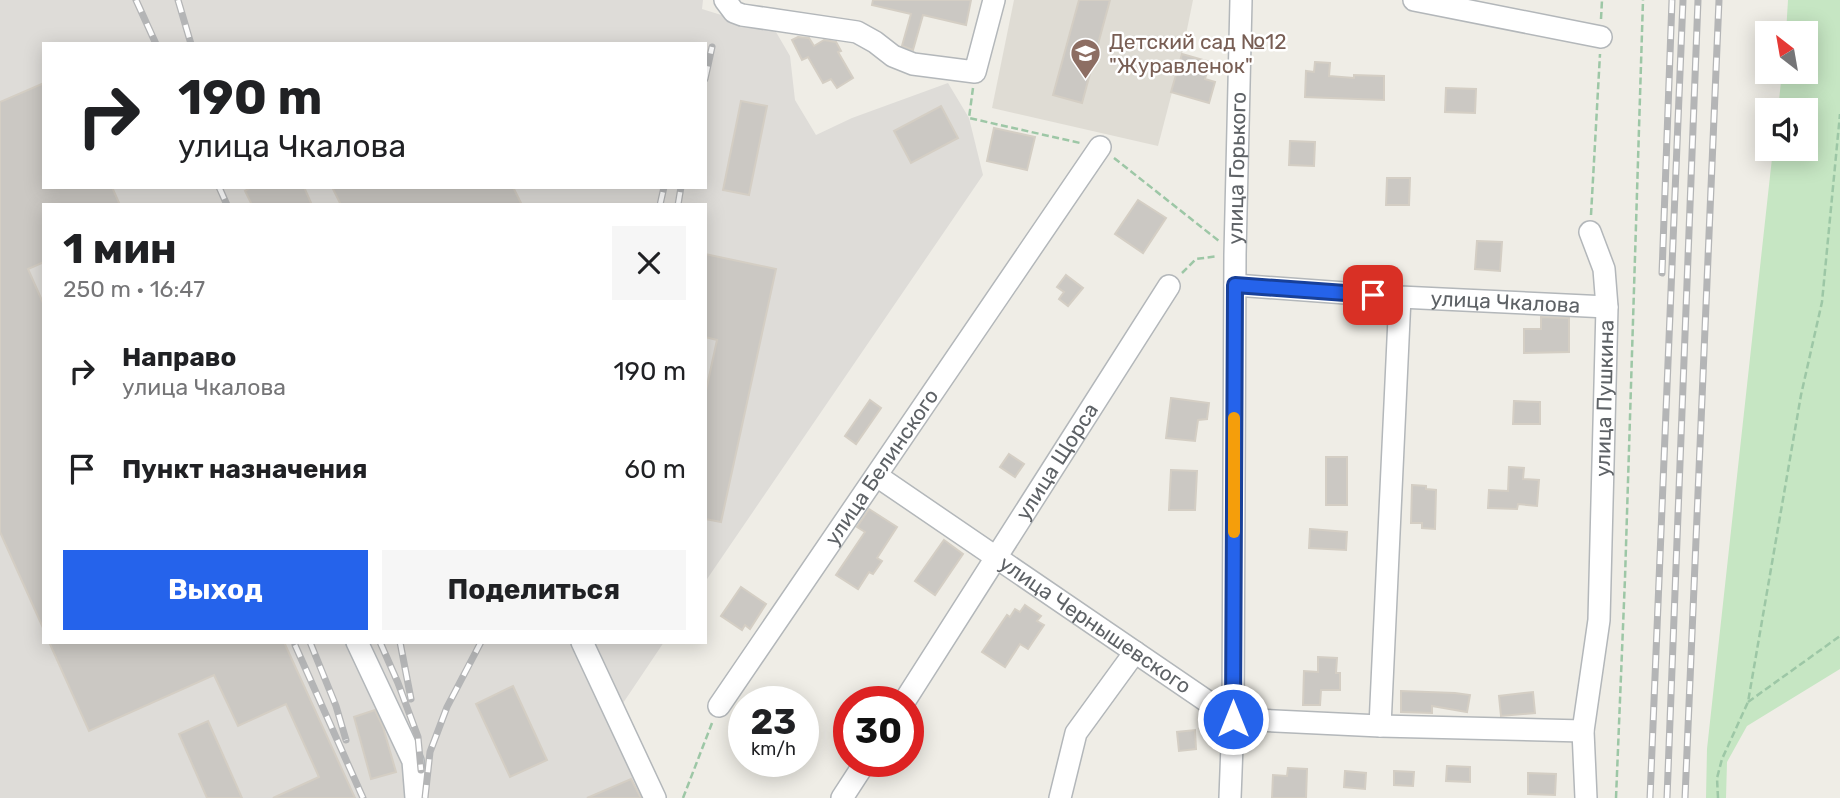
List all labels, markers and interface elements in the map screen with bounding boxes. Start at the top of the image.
north arrow [1755,21,1818,84]
map controls [1755,21,1818,161]
place label: Детский сад №12 "Журавленок" [1109,29,1287,78]
school or university icon: Детский сад №12 "Журавленок" [1069,37,1103,81]
text: 190 m [178,68,322,126]
icon: right [63,70,154,161]
street label: улица Горького [1222,91,1251,245]
button: sound [1755,98,1818,161]
text: улица Чкалова [178,127,406,165]
text: 1 мин [63,224,177,274]
button: close [612,226,686,300]
pin [1343,265,1403,325]
text: 250 m · 16:47 [63,275,205,303]
icon: arrive [1354,276,1392,314]
street label: улица Чкалова [1430,285,1581,318]
street label: улица Пушкина [1590,319,1619,477]
text: Направо [122,342,236,373]
icon: right [63,352,101,390]
text: 190 m [613,356,686,387]
text: улица Чкалова [122,373,286,401]
street label: улица Белинского [819,384,943,550]
street label: улица Щорса [1010,398,1103,525]
icon: arrive [63,450,101,488]
text: Пункт назначения [122,454,367,485]
text: 60 m [624,454,686,485]
button: Выход [63,550,368,630]
button: Поделиться [382,550,686,630]
street label: улица Чернышевского [995,550,1196,699]
position arrow [1196,682,1270,756]
speed limit sign: 30 [833,686,924,777]
text: 23 [751,701,796,743]
text: km/h [751,738,796,760]

